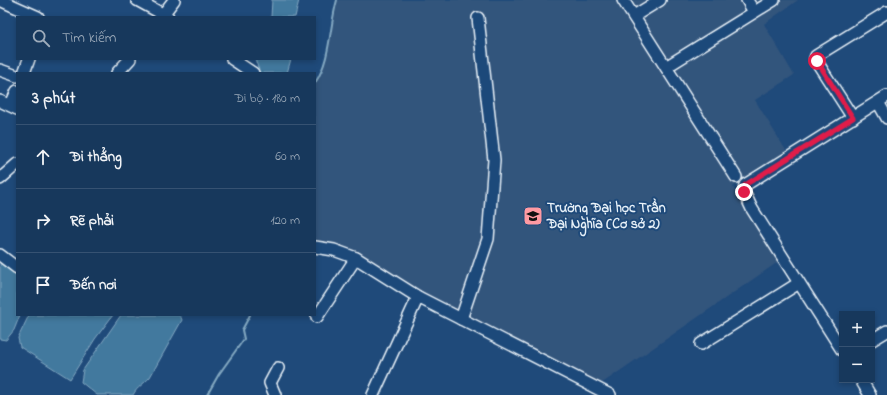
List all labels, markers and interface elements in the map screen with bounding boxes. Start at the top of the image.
search box [16,16,316,60]
icon: search [30,27,52,49]
text: Tìm kiếm [62,27,116,49]
route start [808,52,826,70]
text: 3 phút [32,86,75,111]
text: Đi bộ · 180 m [234,89,300,108]
icon: ahead [32,146,54,168]
text: Đi thẳng [70,146,122,168]
text: 60 m [275,147,300,166]
route end [735,183,753,201]
place label: Trường Đại học Trần Đại Nghĩa (Cơ sở 2) [546,198,666,237]
school or university icon: Trường Đại học Trần Đại Nghĩa (Cơ sở 2) [522,205,544,227]
icon: right [32,210,54,232]
text: Rẽ phải [70,210,114,232]
text: 120 m [270,211,300,230]
icon: arrive [32,274,54,296]
text: Đến nơi [70,274,117,296]
map controls [839,311,875,383]
button: + [839,311,875,347]
button: − [839,347,875,383]

